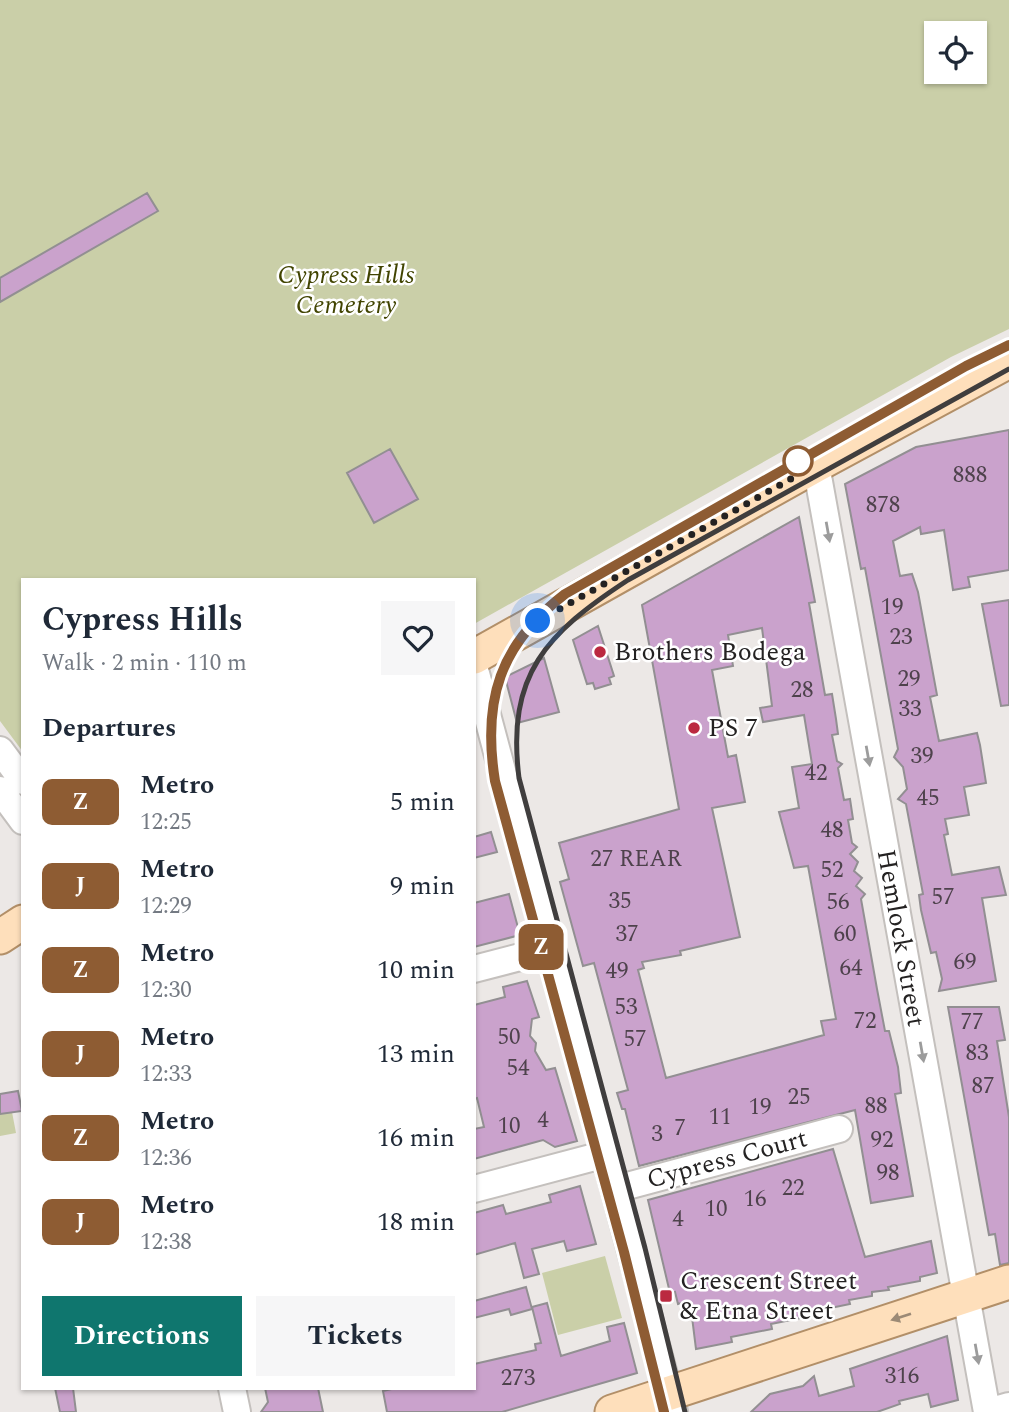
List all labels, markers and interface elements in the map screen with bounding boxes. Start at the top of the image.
map controls [924,21,987,84]
button: locate [924,21,987,84]
park label: Cypress Hills Cemetery [278,255,414,325]
unlabelled marker [783,446,813,476]
house number: 888 [953,458,987,493]
house number: 878 [866,488,900,523]
one-way arrow [823,521,834,543]
house number: 19 [881,590,904,625]
text: Cypress Hills [42,595,243,645]
button: heart [381,601,455,675]
your location [520,603,555,638]
house number: 23 [890,620,913,655]
place label: Brothers Bodega [614,632,806,672]
marker: Brothers Bodega [592,644,608,660]
text: Walk · 2 min · 110 m [42,646,247,681]
house number: 29 [898,662,921,697]
house number: 28 [791,673,814,708]
house number: 33 [899,692,922,727]
text: Departures [42,708,176,748]
place label: PS 7 [708,708,758,748]
marker: PS 7 [686,720,702,736]
house number: 39 [911,739,934,774]
one-way arrow [863,745,874,767]
house number: 42 [805,756,828,791]
text: Metro [140,765,214,805]
house number: 45 [917,781,940,816]
text: 5 min [390,782,455,822]
text: Z [72,784,89,820]
text: 12:25 [140,805,192,840]
house number: 48 [821,813,844,848]
house number: 27 REAR [590,842,682,877]
street label: Hemlock Street [866,846,936,1030]
text: Metro [140,849,214,889]
house number: 52 [821,853,844,888]
text: 9 min [390,866,455,906]
text: J [75,868,86,904]
house number: 57 [932,880,955,915]
house number: 35 [609,884,632,919]
house number: 56 [827,885,850,920]
text: 12:29 [140,889,192,924]
house number: 37 [616,917,639,952]
house number: 60 [834,917,857,952]
line badge: Z [518,924,564,970]
text: Z [533,929,549,965]
text: Metro [140,933,214,973]
house number: 69 [954,945,977,980]
text: 10 min [377,950,455,990]
house number: 64 [840,951,863,986]
text: Z [72,952,89,988]
house number: 49 [606,954,629,989]
text: 12:30 [140,973,192,1008]
house number: 53 [615,990,638,1025]
house number: 72 [854,1004,877,1039]
house number: 77 [961,1005,984,1040]
text: Metro [140,1017,214,1057]
house number: 50 [498,1020,521,1055]
house number: 57 [624,1022,647,1057]
text: 13 min [377,1034,455,1074]
text: J [75,1036,86,1072]
house number: 83 [966,1036,989,1071]
one-way arrow [917,1041,928,1063]
house number: 54 [507,1051,530,1086]
text: 12:33 [140,1057,192,1092]
house number: 87 [972,1069,995,1104]
house number: 25 [788,1080,811,1115]
house number: 88 [865,1089,888,1124]
house number: 19 [749,1090,772,1125]
house number: 11 [709,1100,732,1135]
text: Metro [140,1101,214,1141]
house number: 4 [537,1103,549,1138]
house number: 10 [498,1109,521,1144]
house number: 7 [674,1111,686,1146]
house number: 3 [651,1117,663,1152]
text: 16 min [377,1118,455,1158]
street label: Cypress Court [642,1118,812,1200]
text: Z [72,1120,89,1156]
house number: 92 [871,1123,894,1158]
text: 12:36 [140,1141,192,1176]
house number: 98 [877,1156,900,1191]
house number: 22 [782,1171,805,1206]
house number: 16 [744,1182,767,1217]
text: Metro [140,1185,214,1225]
house number: 10 [705,1192,728,1227]
text: 18 min [377,1202,455,1242]
house number: 4 [672,1202,684,1237]
text: J [75,1204,86,1240]
text: 12:38 [140,1225,192,1260]
place label: Crescent Street & Etna Street [680,1261,857,1331]
marker: Crescent Street & Etna Street [658,1288,674,1304]
button: Directions [42,1296,242,1376]
button: Tickets [256,1296,455,1376]
one-way arrow [890,1312,911,1323]
one-way arrow [971,1343,982,1365]
house number: 316 [885,1359,919,1394]
house number: 273 [501,1361,535,1396]

